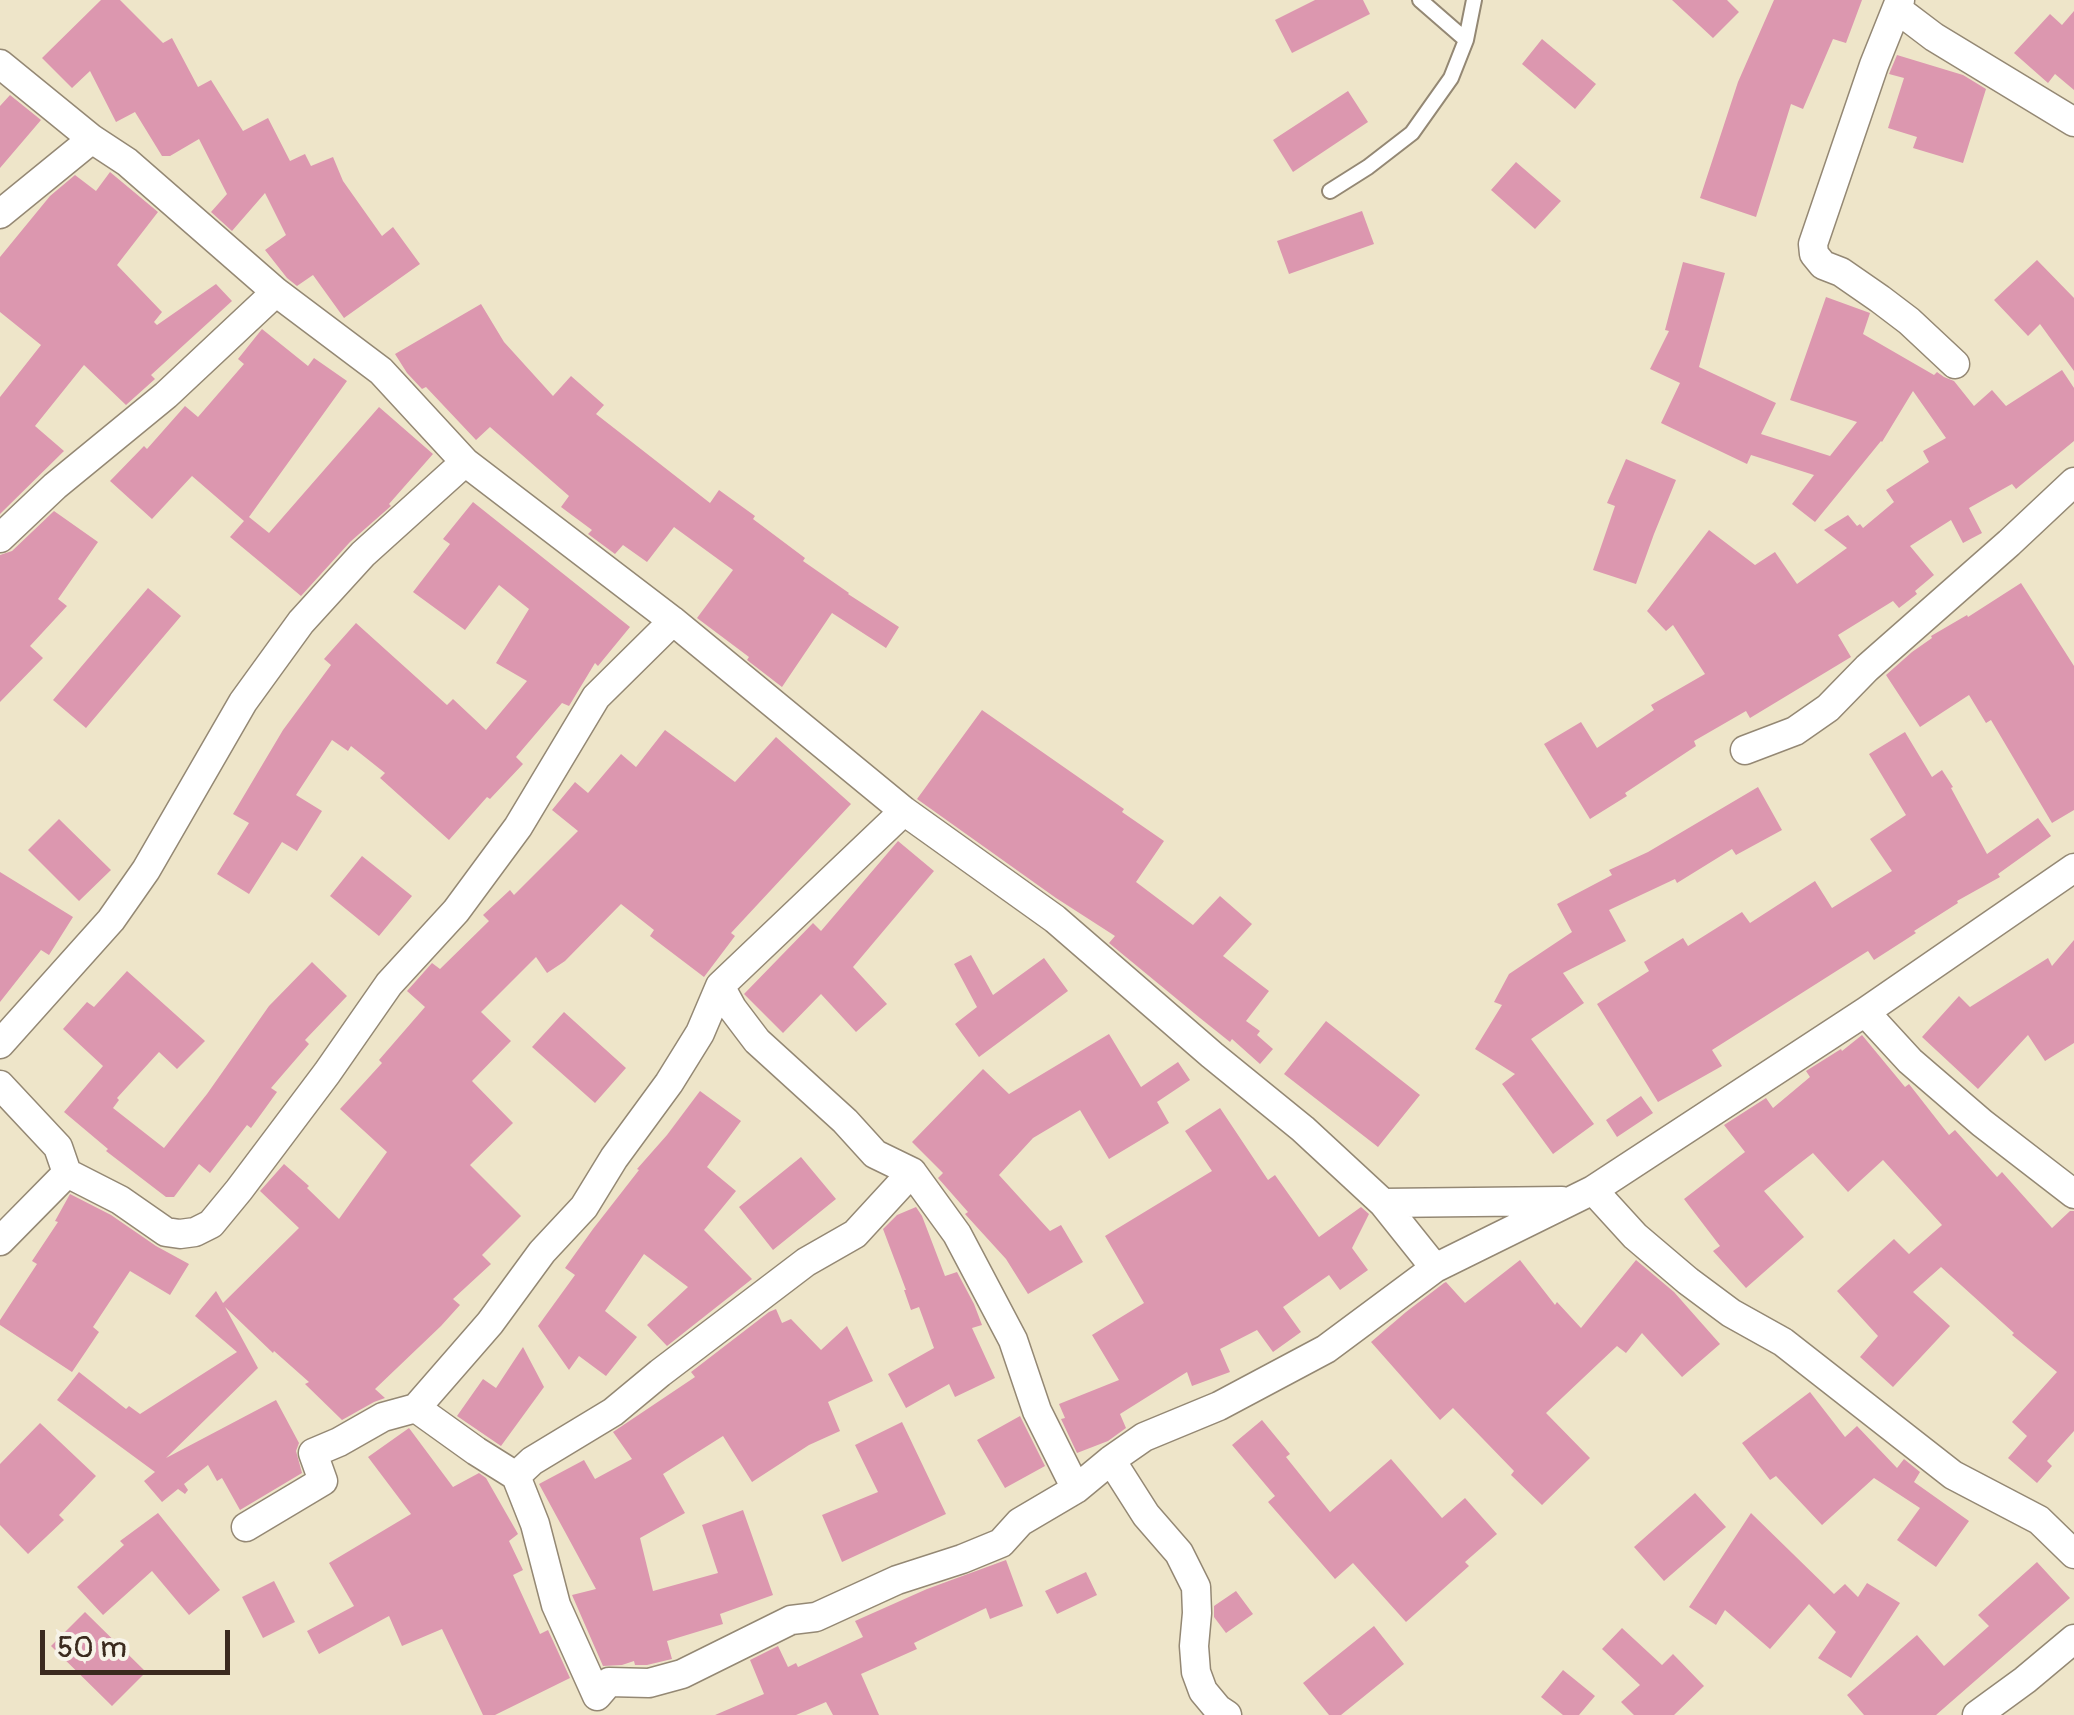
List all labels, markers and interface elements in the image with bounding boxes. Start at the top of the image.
scale bar [45,1610,235,1672]
text: 50 m [57,1629,127,1666]

